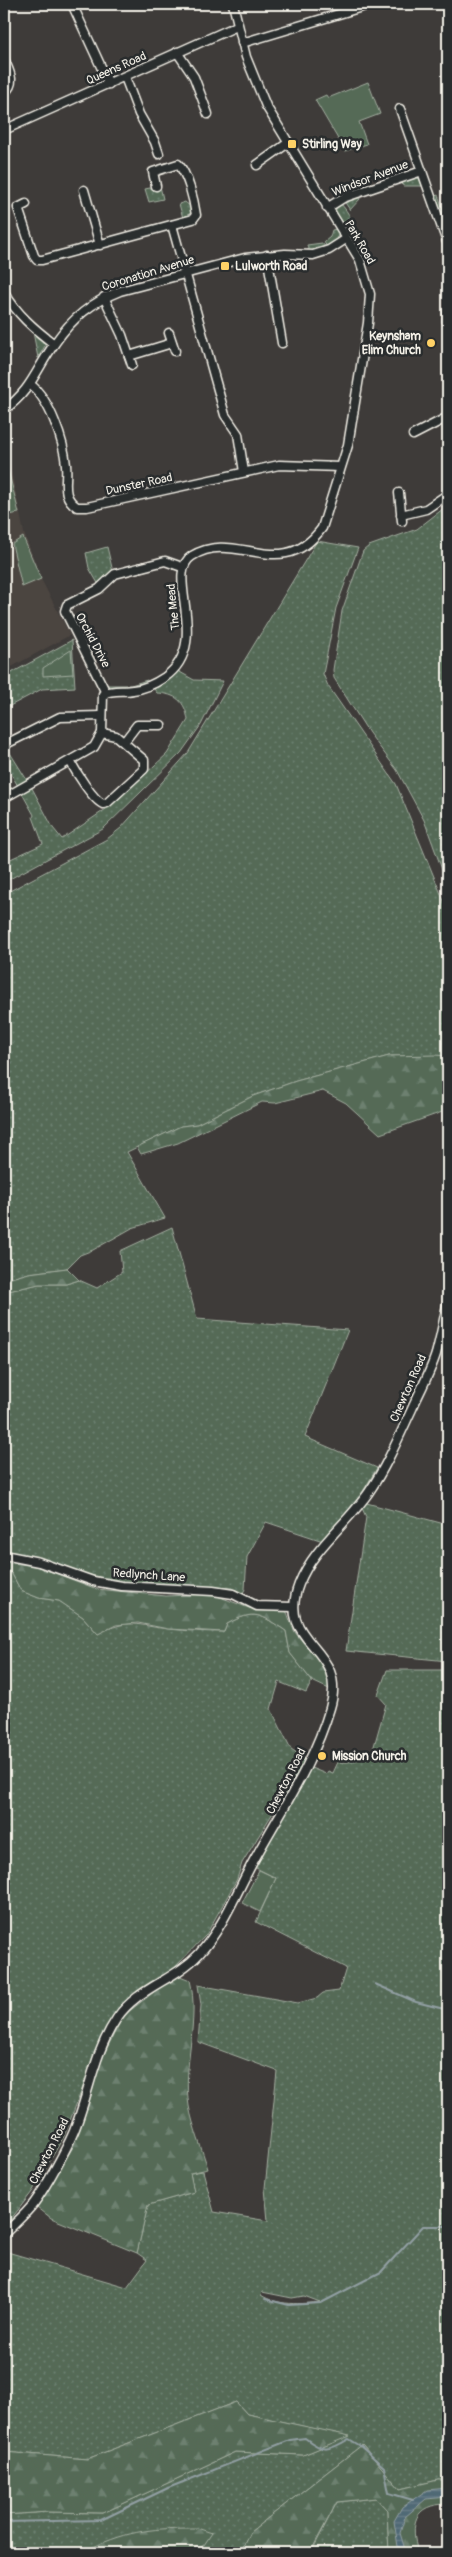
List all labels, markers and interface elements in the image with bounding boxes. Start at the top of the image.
street label: Queens Road [84,48,149,88]
place label: Stirling Way [302,137,362,152]
marker: Stirling Way [286,138,298,150]
street label: Windsor Avenue [330,157,411,200]
street label: Park Road [341,218,378,267]
street label: Coronation Avenue [100,252,196,295]
place label: Lulworth Road [235,259,308,274]
marker: Lulworth Road [219,260,231,272]
place label: Keynsham Elim Church [362,329,421,358]
marker: Keynsham Elim Church [425,337,437,349]
street label: Dunster Road [104,470,174,499]
street label: The Mead [164,583,183,631]
street label: Orchid Drive [72,610,113,670]
street label: Chewton Road [387,1352,430,1424]
street label: Redlynch Lane [112,1565,186,1586]
street label: Chewton Road [263,1745,310,1817]
place label: Mission Church [332,1749,407,1764]
marker: Mission Church [316,1750,328,1762]
street label: Chewton Road [26,2115,73,2187]

